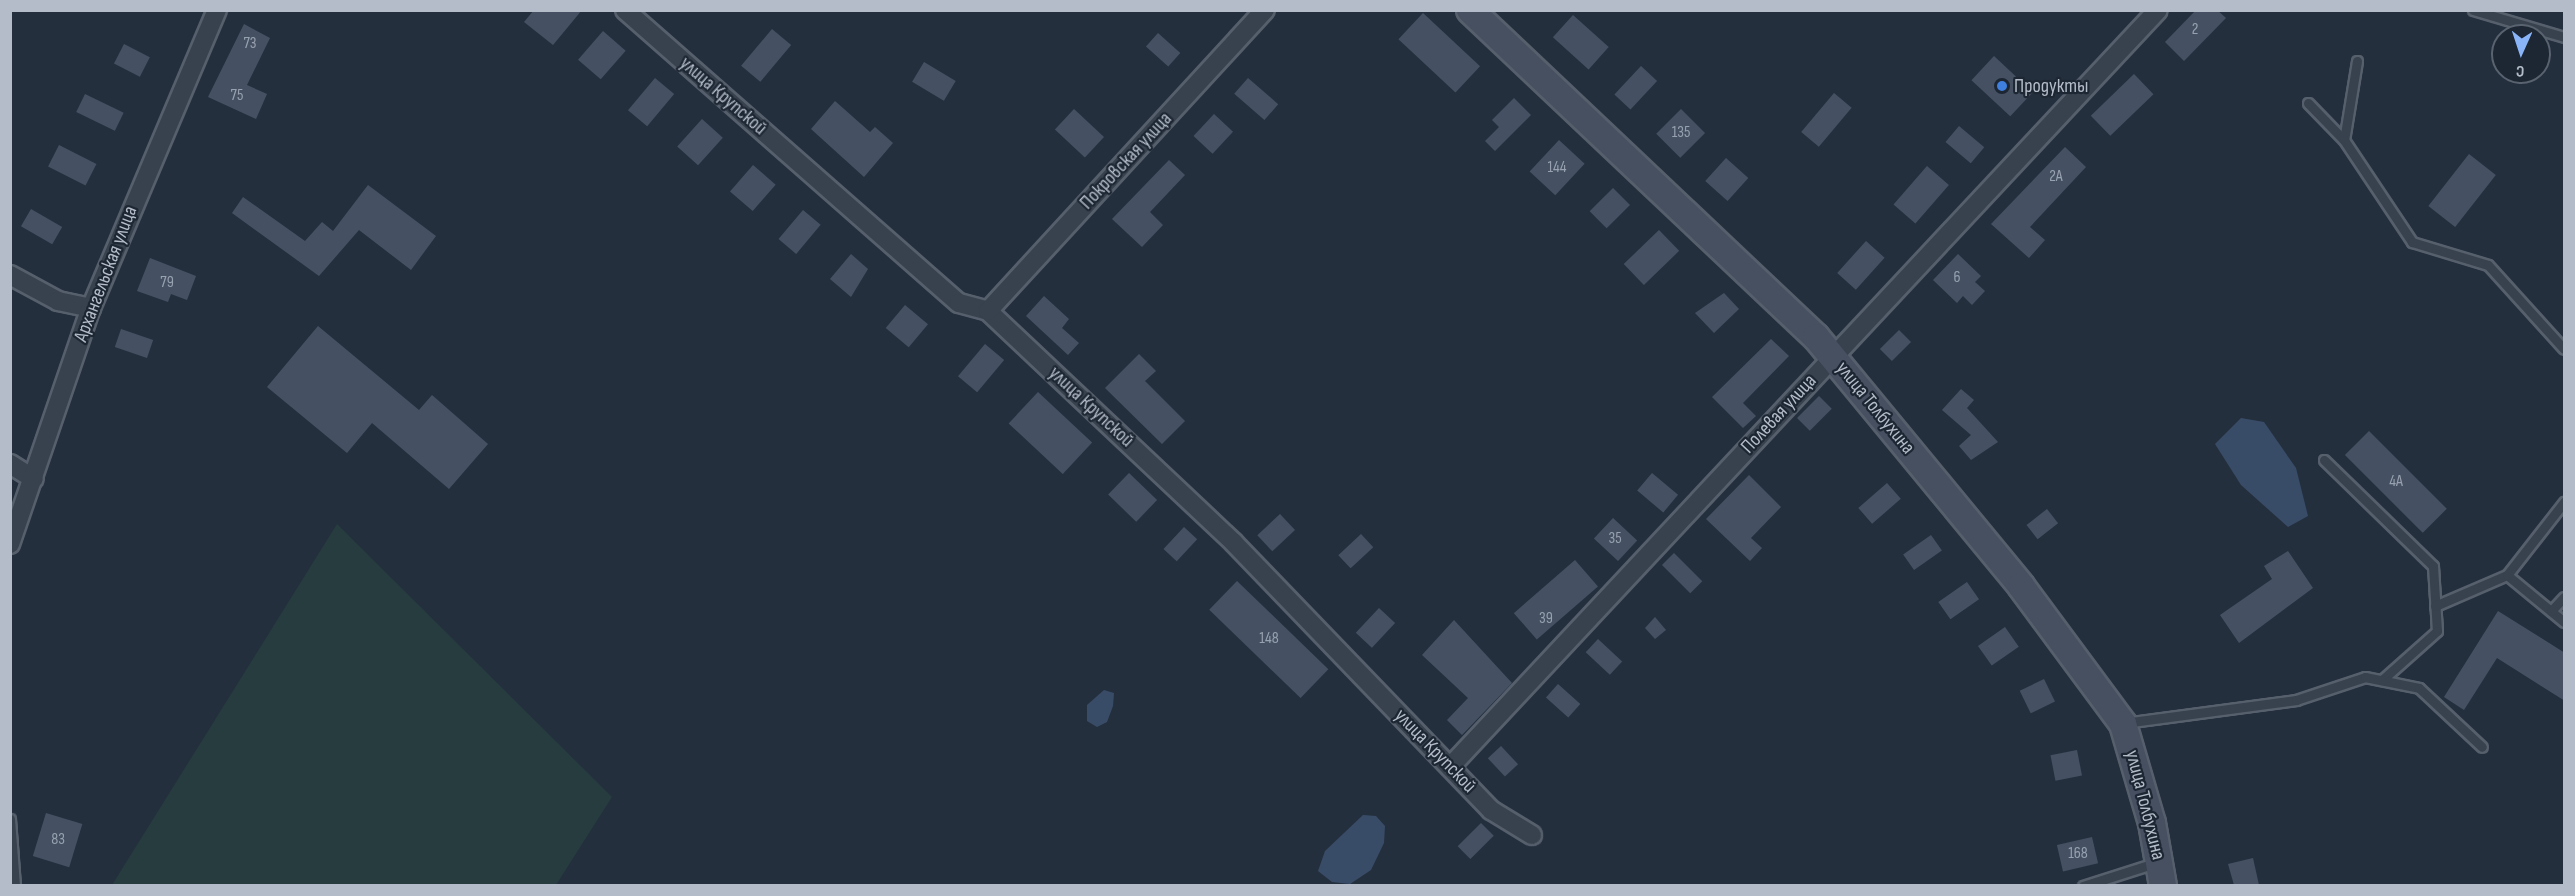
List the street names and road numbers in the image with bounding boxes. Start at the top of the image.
street label: улица Крупской [675,52,771,140]
street label: Покровская улица [1075,107,1177,215]
street label: Архангельская улица [69,203,143,345]
street label: улица Толбухина [1830,357,1920,459]
street label: улица Крупской [1043,362,1139,452]
street label: Полевая улица [1736,369,1822,459]
street label: улица Крупской [1389,704,1481,798]
street label: улица Толбухина [2120,748,2170,862]

